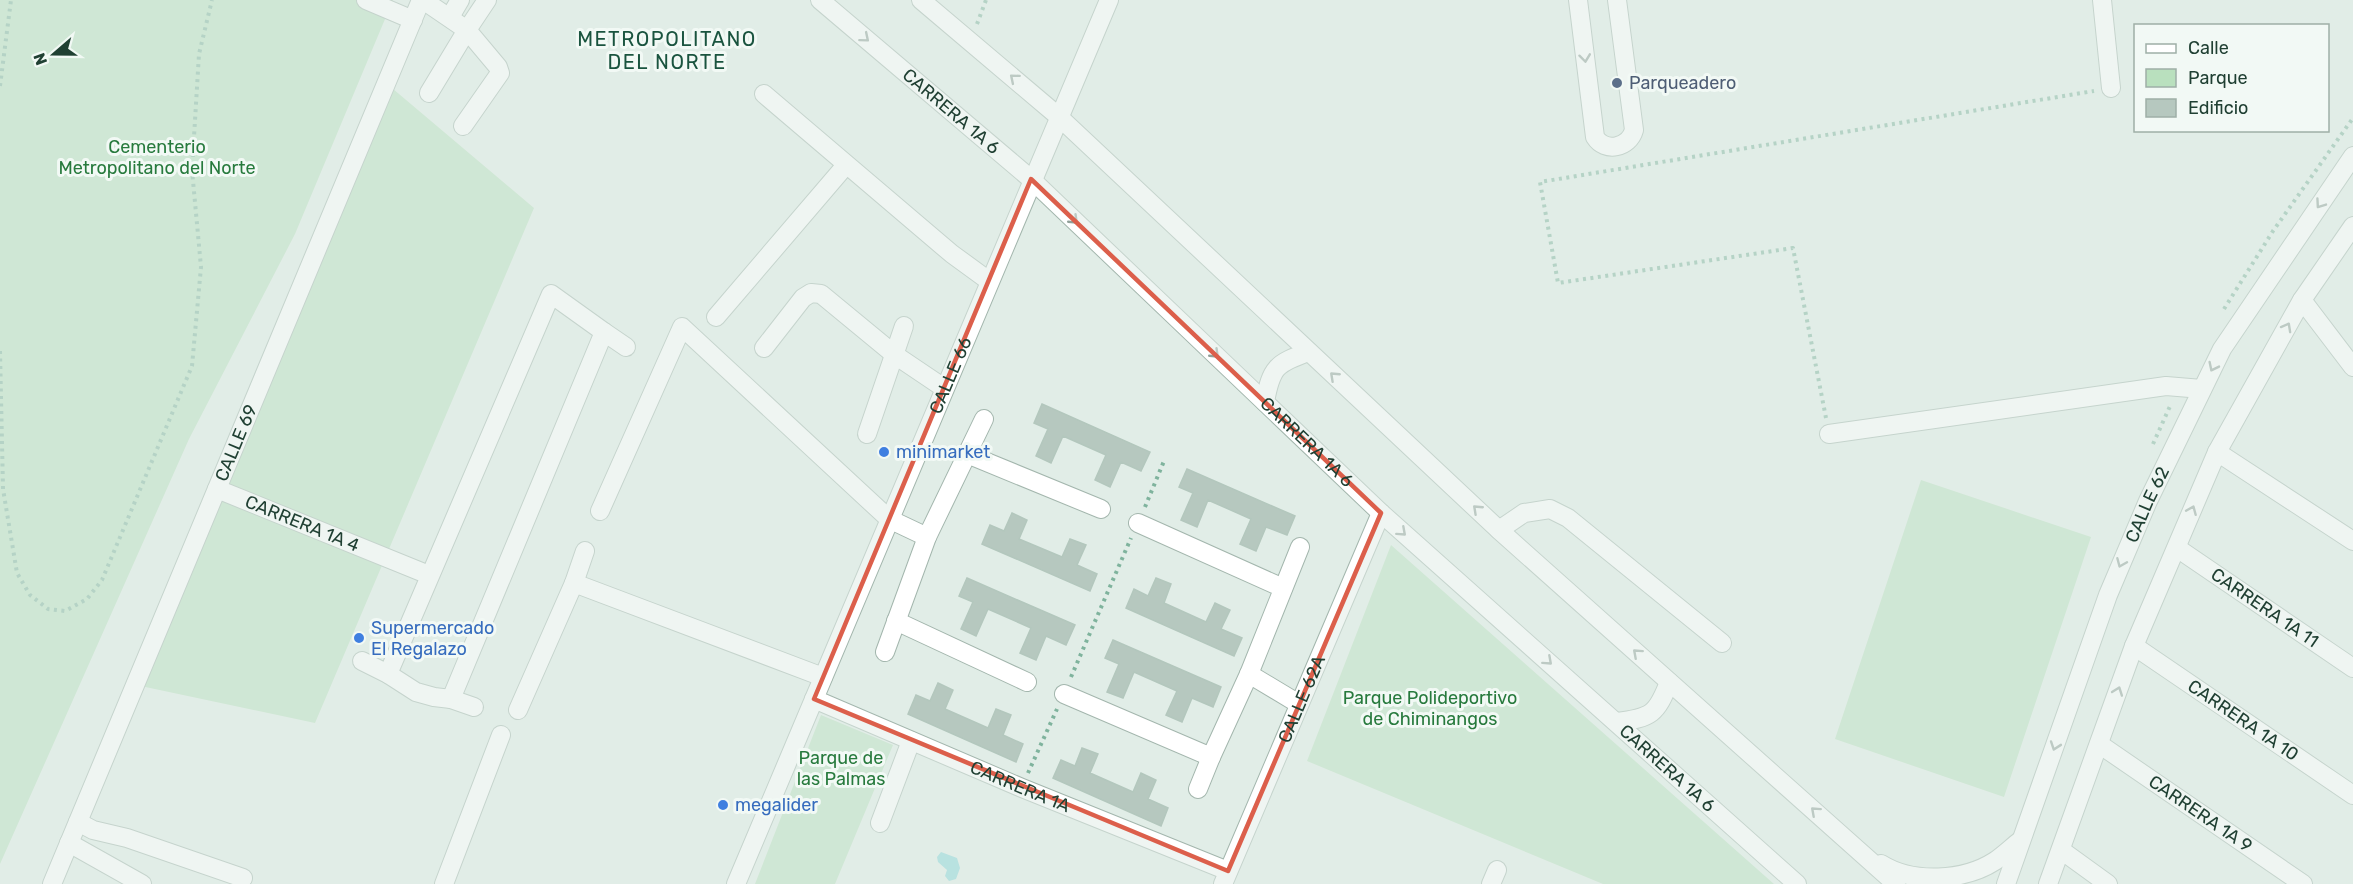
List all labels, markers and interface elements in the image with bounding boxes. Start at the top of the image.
north arrow [24,24,84,84]
legend [2134,24,2329,132]
district label: METROPOLITANO DEL NORTE [577,27,757,74]
one-way arrow [858,31,869,42]
text: Calle [2188,37,2229,59]
text: N [29,50,51,68]
one-way arrow [1578,53,1591,63]
street label: CARRERA 1A 6 [898,64,1004,159]
text: Parque [2188,67,2248,89]
place label: Parqueadero [1629,72,1736,94]
one-way arrow [1010,74,1021,85]
marker: Parqueadero [1610,76,1624,90]
text: Edificio [2188,97,2248,119]
park label: Cementerio Metropolitano del Norte [58,136,256,179]
one-way arrow [2316,197,2327,208]
one-way arrow [1066,212,1077,223]
one-way arrow [2280,323,2291,334]
street label: CALLE 66 [925,334,977,417]
one-way arrow [1207,347,1218,358]
one-way arrow [2209,361,2220,371]
one-way arrow [1331,372,1341,383]
street label: CARRERA 1A 6 [1256,393,1358,492]
street label: CALLE 69 [210,401,262,485]
place label: minimarket [896,441,990,463]
marker: minimarket [877,445,891,459]
street label: CALLE 62 [2121,463,2174,546]
street label: CARRERA 1A 4 [242,491,363,557]
one-way arrow [1473,505,1483,516]
one-way arrow [2185,506,2197,517]
one-way arrow [1395,525,1406,536]
one-way arrow [2116,556,2128,567]
street label: CARRERA 1A 11 [2207,563,2323,652]
place label: Supermercado El Regalazo [371,617,494,660]
marker: Supermercado El Regalazo [352,631,366,645]
one-way arrow [1633,649,1644,660]
street label: CALLE 62A [1273,652,1330,746]
one-way arrow [1541,654,1552,665]
street label: CARRERA 1A 10 [2184,675,2303,766]
one-way arrow [2111,686,2124,697]
park label: Parque Polideportivo de Chiminangos [1343,687,1517,730]
street label: CARRERA 1A 6 [1615,720,1720,817]
one-way arrow [2049,740,2062,751]
park label: Parque de las Palmas [797,747,885,790]
street label: CARRERA 1A [967,756,1073,817]
street label: CARRERA 1A 9 [2144,770,2256,857]
place label: megalider [735,794,818,816]
marker: megalider [716,798,730,812]
one-way arrow [1811,807,1821,818]

